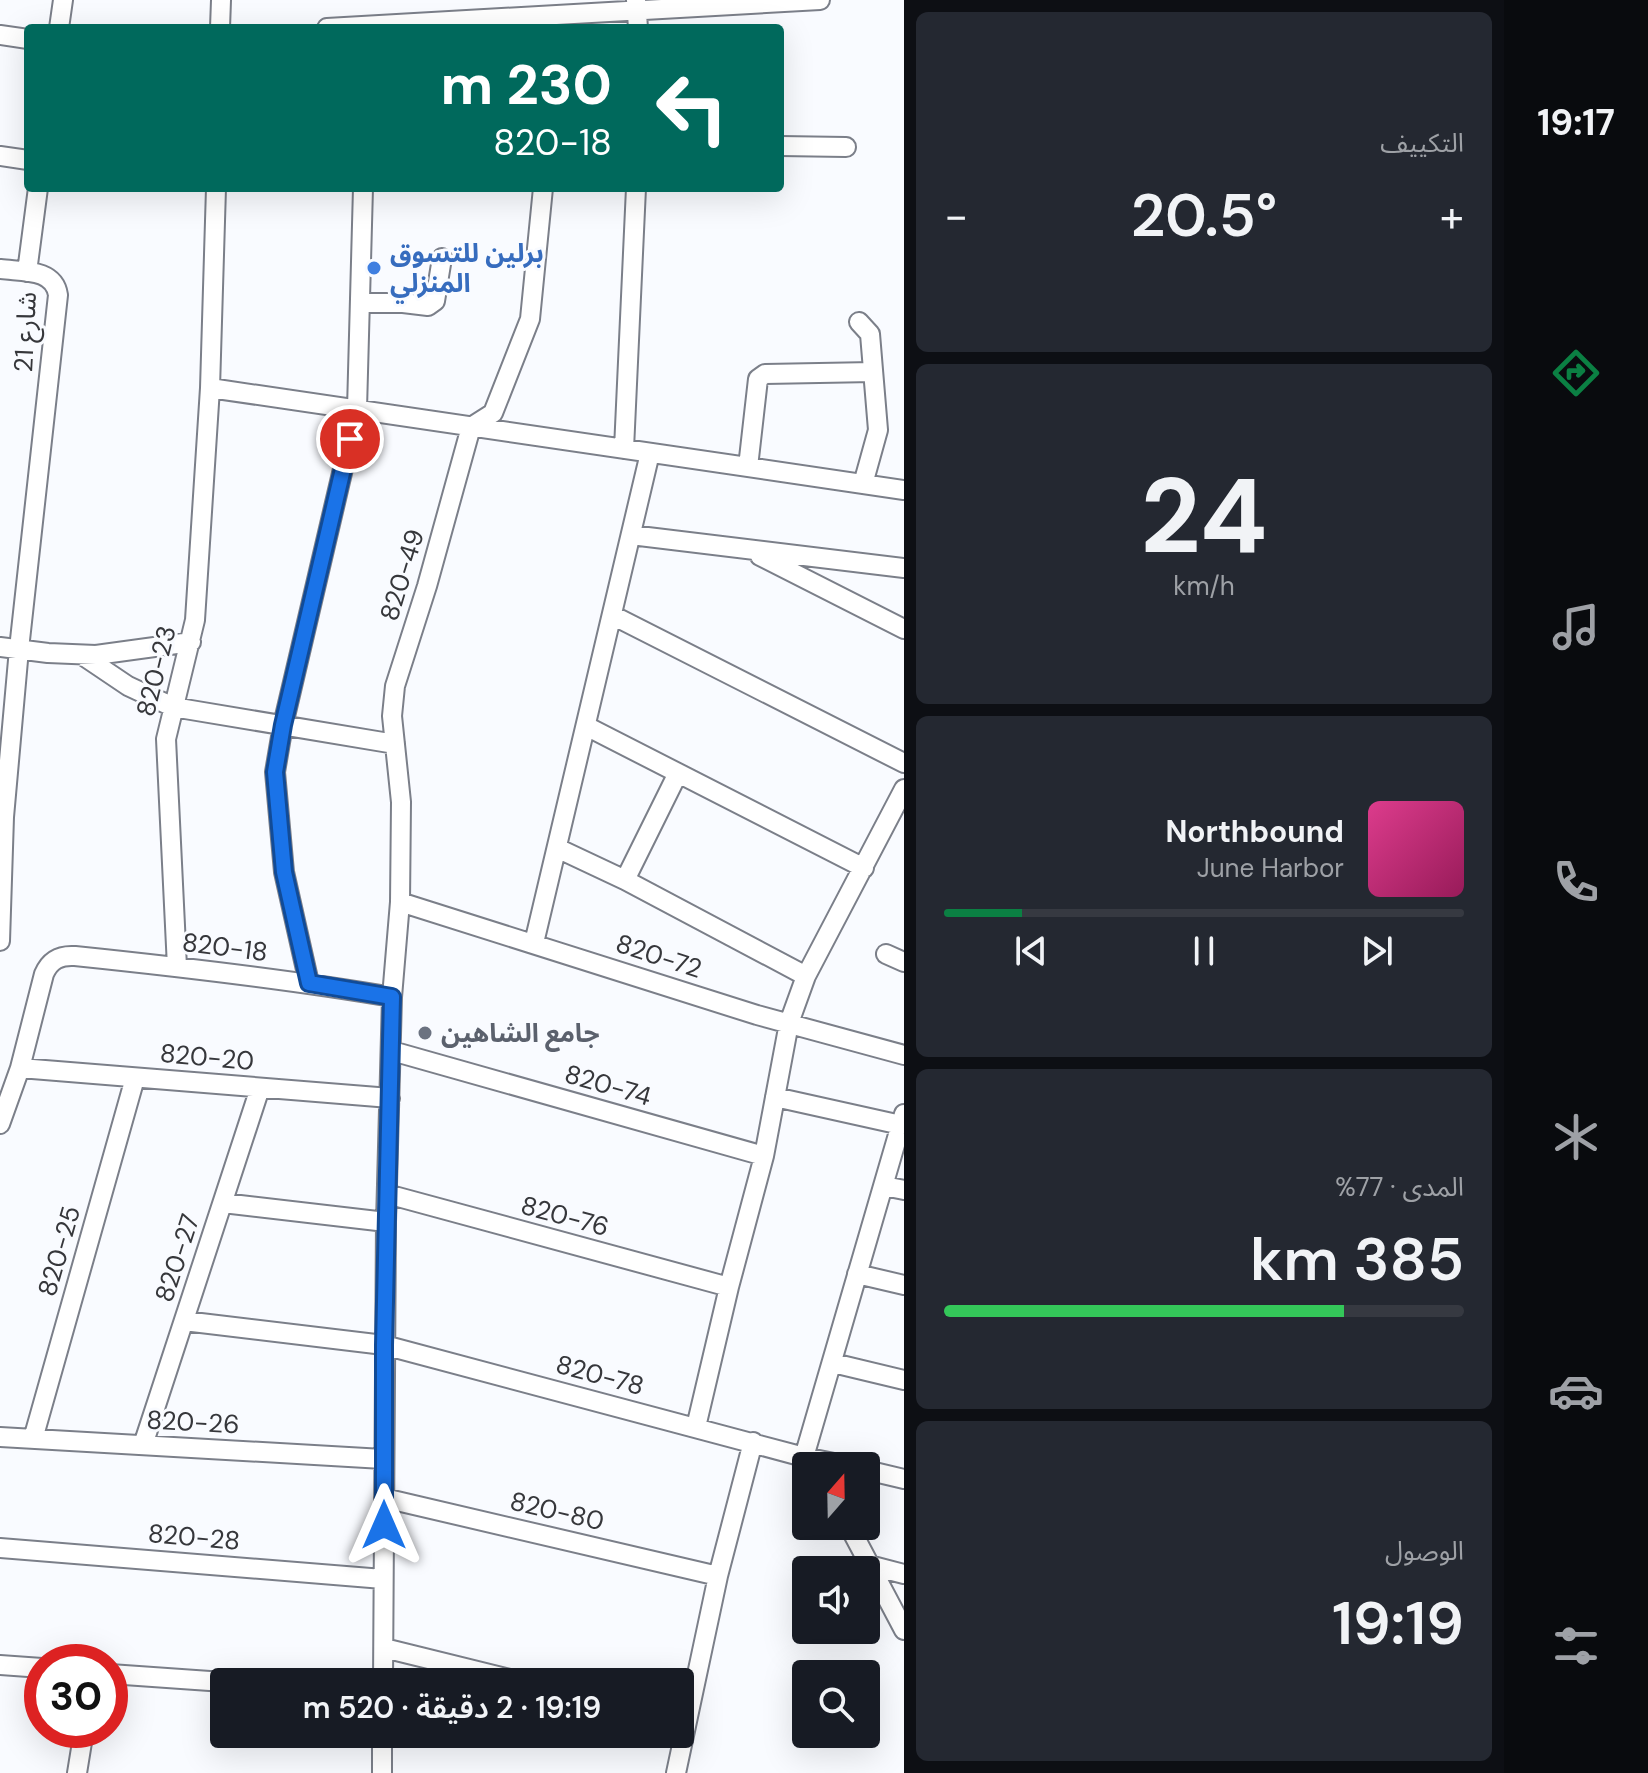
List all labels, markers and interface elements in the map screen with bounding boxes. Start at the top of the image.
text: 230 m [441,48,612,121]
icon: left [640,56,744,160]
text: 19:17 [1537,99,1615,146]
text: 820-18 [493,119,612,166]
text: التكييف [1380,126,1464,160]
text: 20.5° [1131,176,1277,255]
text: − [944,187,968,245]
text: + [1440,187,1464,245]
place label: برلين للتسوق المنزلي [390,236,544,304]
marker: برلين للتسوق المنزلي [365,259,383,277]
street label: شارع 21 [6,291,46,373]
icon: directions [1548,345,1604,401]
pin [316,405,384,473]
icon: arrive [328,417,372,461]
text: 24 [1141,449,1267,584]
street label: 820-49 [372,525,432,625]
text: km/h [1173,569,1235,603]
icon: music [1548,599,1604,655]
street label: 820-23 [128,622,184,720]
text: Northbound [1165,812,1344,851]
text: June Harbor [1197,851,1344,885]
icon: phone [1548,854,1604,910]
street label: 820-18 [180,925,270,969]
street label: 820-72 [612,926,706,986]
icon: previous [1009,929,1053,973]
icon: pause [1182,929,1226,973]
icon: next [1355,929,1399,973]
place label: جامع الشاهين [441,1016,600,1052]
marker: جامع الشاهين [416,1024,434,1042]
street label: 820-20 [158,1036,256,1078]
street label: 820-74 [561,1056,655,1114]
icon: climate [1548,1109,1604,1165]
text: المدى · 77% [1335,1170,1464,1204]
street label: 820-76 [517,1188,613,1244]
street label: 820-25 [30,1202,88,1300]
street label: 820-27 [147,1210,207,1306]
text: 385 km [1250,1220,1464,1299]
street label: 820-78 [552,1347,648,1403]
icon: car [1548,1363,1604,1419]
street label: 820-26 [146,1403,240,1441]
north arrow [792,1452,880,1540]
map controls [792,1452,880,1748]
position arrow [342,1483,426,1567]
street label: 820-80 [507,1484,607,1538]
street label: 820-28 [147,1516,241,1558]
text: الوصول [1385,1534,1464,1568]
button: sound [792,1556,880,1644]
text: 19:19 [1332,1584,1464,1663]
icon: filters [1548,1618,1604,1674]
speed limit sign: 30 [24,1644,128,1748]
button: search [792,1660,880,1748]
text: 19:19 · 2 دقيقة · 520 m [303,1688,601,1727]

